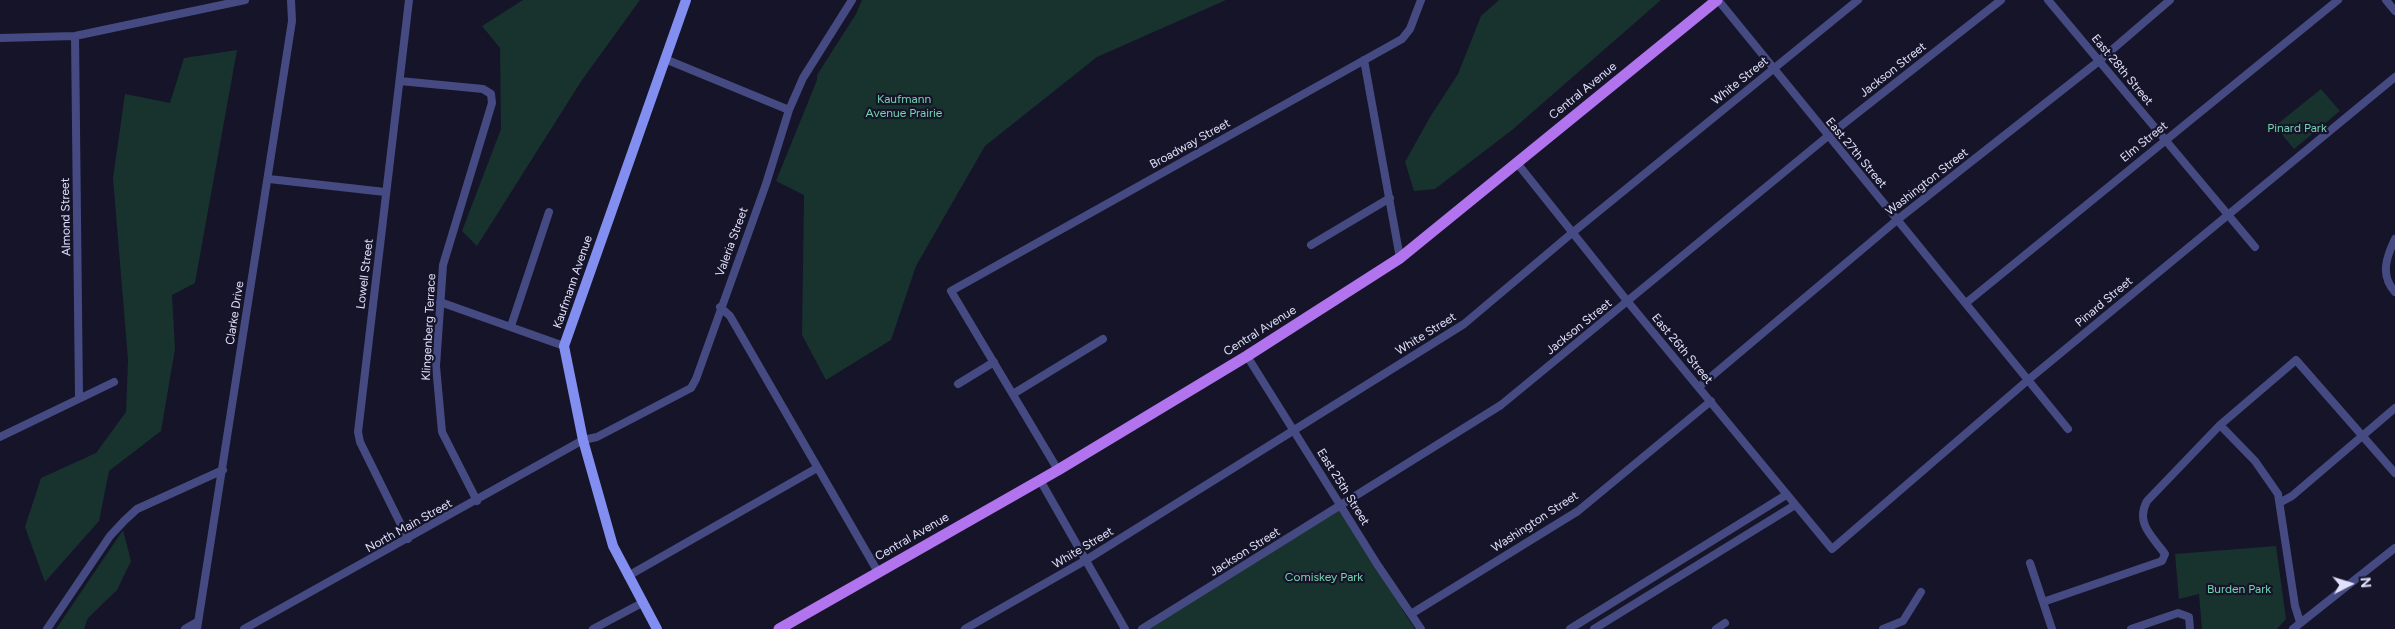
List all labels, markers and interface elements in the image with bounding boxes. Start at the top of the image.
street label: East 28th Street [2088,32,2156,108]
street label: Jackson Street [1857,40,1929,100]
street label: White Street [1709,54,1771,108]
street label: Central Avenue [1546,59,1620,123]
park label: Kaufmann Avenue Prairie [866,92,942,120]
street label: East 27th Street [1822,115,1890,191]
street label: Broadway Street [1147,116,1233,172]
street label: Elm Street [2118,119,2170,165]
park label: Pinard Park [2267,121,2327,135]
street label: Washington Street [1883,145,1971,219]
street label: Almond Street [58,178,74,256]
street label: Valeria Street [713,205,751,279]
street label: Kaufmann Avenue [550,233,596,331]
street label: Lowell Street [354,238,376,310]
street label: Klingenberg Terrace [419,273,439,381]
street label: Pinard Street [2072,274,2136,330]
street label: Clarke Drive [223,280,247,346]
street label: Jackson Street [1543,296,1615,358]
street label: Central Avenue [1221,303,1299,359]
street label: White Street [1393,310,1459,358]
street label: East 26th Street [1648,311,1716,387]
street label: East 25th Street [1314,446,1372,528]
street label: Washington Street [1489,489,1581,555]
street label: North Main Street [363,496,455,556]
street label: Central Avenue [873,510,951,564]
street label: White Street [1050,524,1116,572]
street label: Jackson Street [1207,525,1283,579]
north arrow [2325,559,2375,609]
park label: Comiskey Park [1285,570,1363,584]
text: N [2357,577,2374,589]
park label: Burden Park [2207,582,2271,596]

